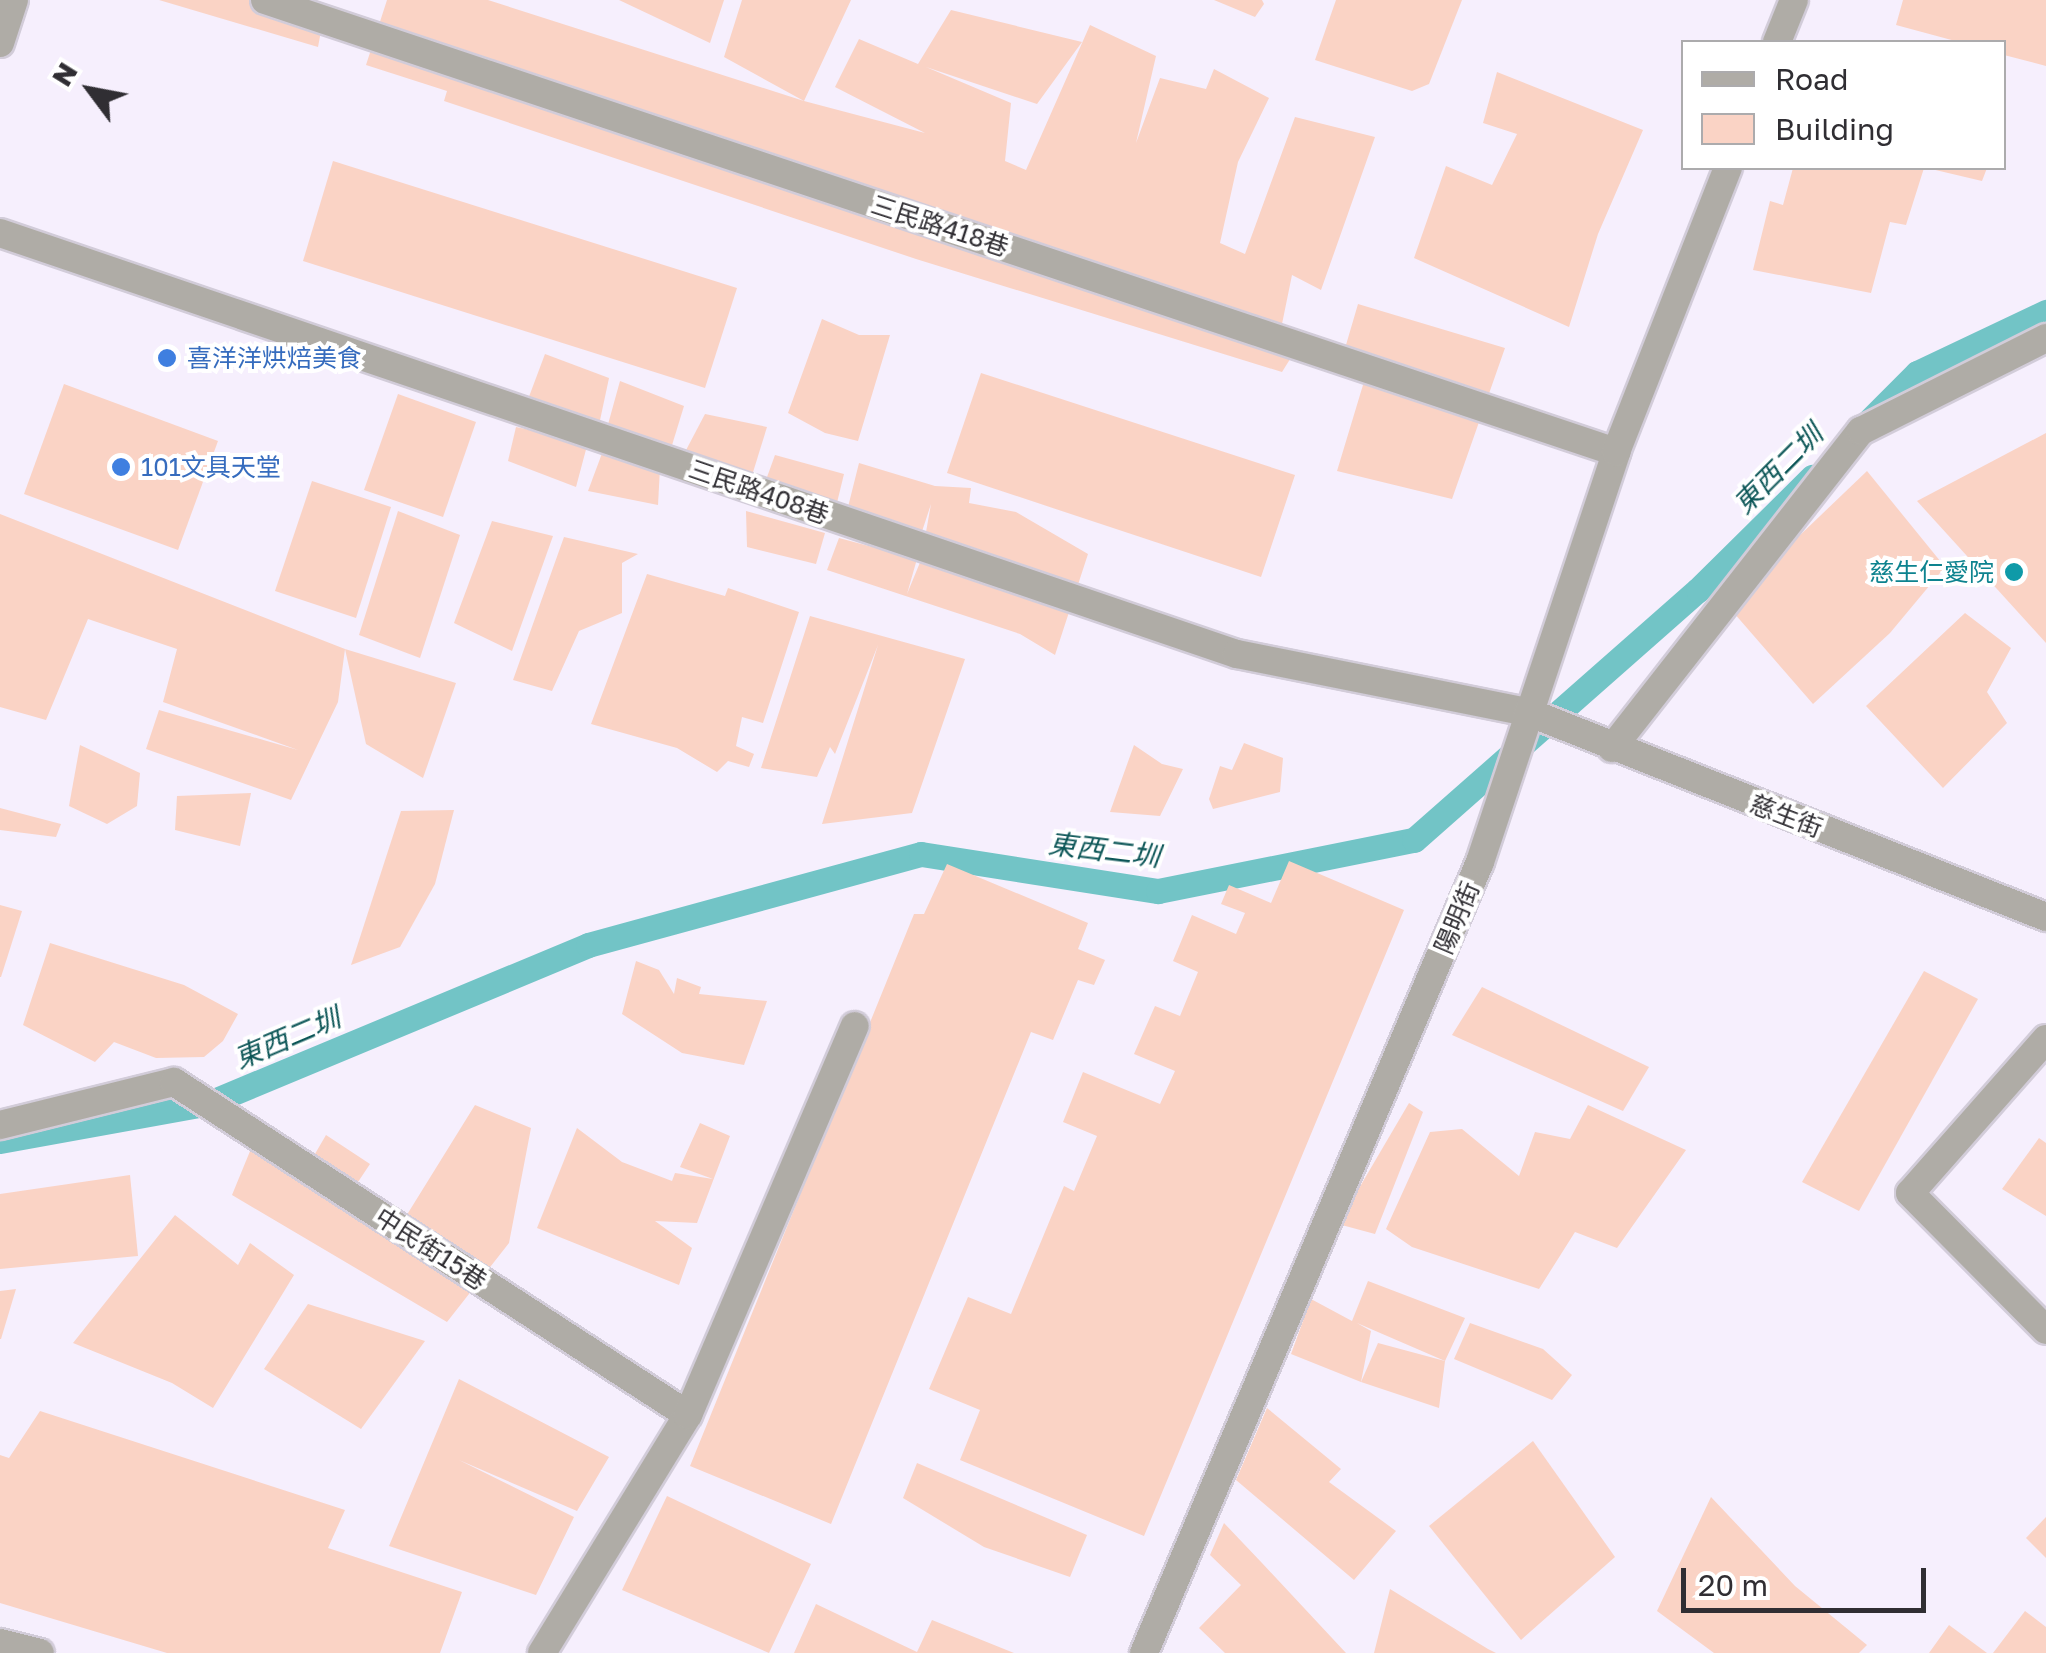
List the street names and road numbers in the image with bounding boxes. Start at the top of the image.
street label: 三民路418巷 [868,190,1012,262]
street label: 三民路408巷 [685,454,833,530]
street label: 慈生街 [1746,789,1826,843]
street label: 陽明街 [1429,878,1485,958]
street label: 中民街15巷 [370,1202,492,1296]

